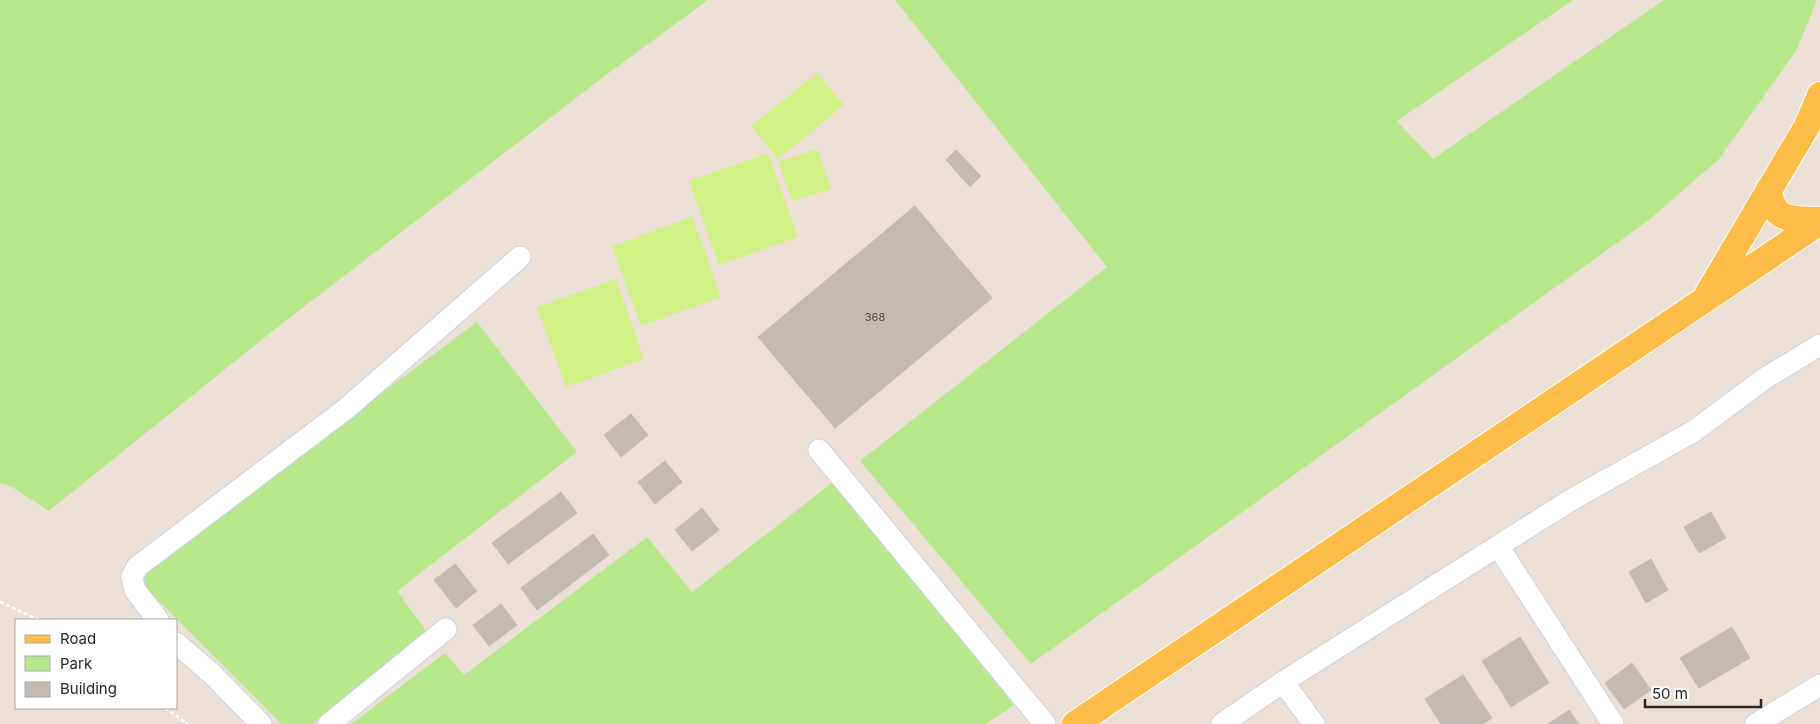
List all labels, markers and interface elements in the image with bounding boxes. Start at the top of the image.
house number: 368 [865,310,885,324]
legend [15,619,178,709]
text: Road [60,629,96,648]
text: Park [60,654,93,673]
scale bar [1645,676,1761,708]
text: Building [60,679,117,698]
text: 50 m [1652,684,1688,703]

